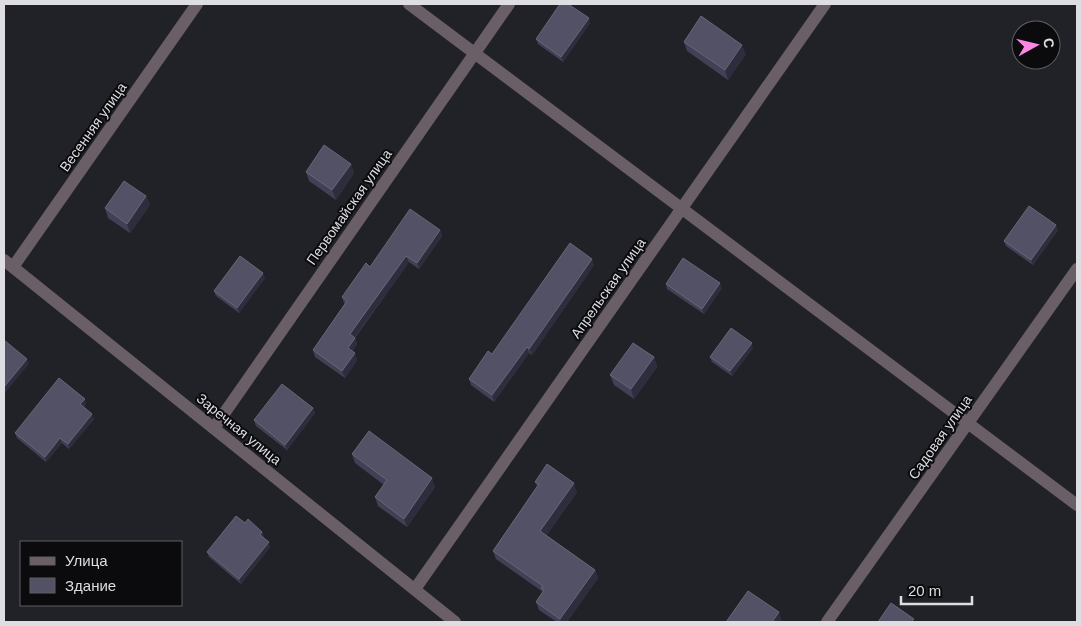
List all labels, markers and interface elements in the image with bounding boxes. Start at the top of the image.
north arrow [1011,20,1061,70]
text: С [1040,37,1058,49]
street label: Весенняя улица [56,79,130,175]
street label: Первомайская улица [303,146,395,268]
street label: Апрельская улица [567,235,649,341]
street label: Заречная улица [194,390,285,468]
street label: Садовая улица [905,392,975,482]
legend [20,541,182,606]
text: Улица [65,552,108,569]
scale bar [901,574,972,606]
text: Здание [65,577,116,594]
text: 20 m [908,582,941,599]

